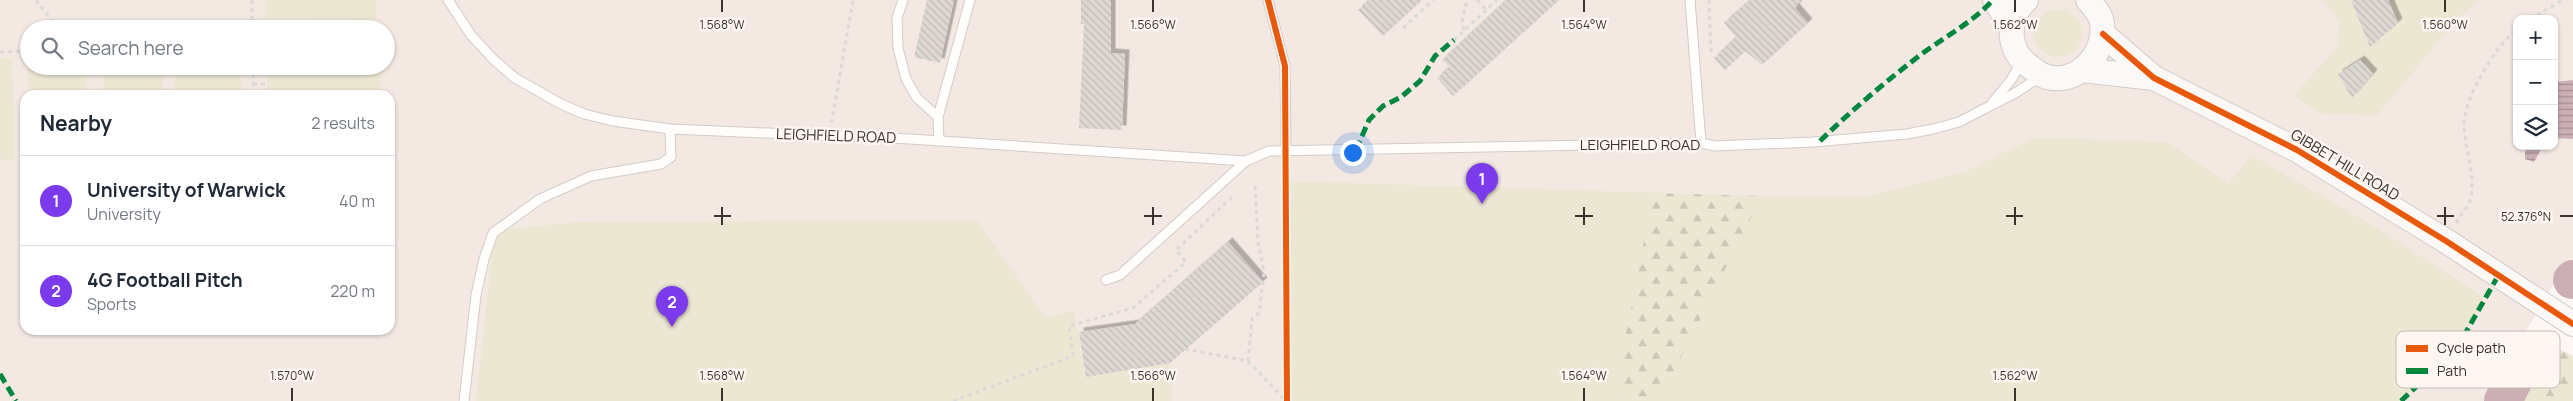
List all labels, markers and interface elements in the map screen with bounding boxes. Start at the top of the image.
map controls [2513,15,2558,150]
button: + [2513,15,2558,60]
text: 1.568°W [699,16,745,33]
text: 1.566°W [1130,16,1177,33]
text: 1.564°W [1561,16,1607,33]
text: 1.562°W [1992,16,2038,33]
text: 1.560°W [2422,16,2469,33]
search box [20,20,395,75]
icon: search [38,34,66,62]
text: Search here [78,35,184,61]
button: − [2513,60,2558,105]
button: layers [2513,105,2558,150]
text: Nearby [40,109,112,137]
text: 2 results [311,112,375,134]
street label: LEIGHFIELD ROAD [775,123,897,148]
street label: GIBBET HILL ROAD [2287,124,2404,205]
street label: LEIGHFIELD ROAD [1580,134,1700,155]
your location [1340,140,1366,166]
pin: 1 [1466,163,1498,204]
text: University of Warwick [87,177,285,203]
text: 1 [52,190,60,212]
text: 40 m [339,190,375,212]
text: University [87,203,161,225]
text: 52.376°N [2501,208,2551,225]
text: 4G Football Pitch [87,267,243,293]
text: 2 [51,280,61,302]
text: 220 m [330,280,375,302]
pin: 2 [656,286,688,327]
text: Sports [87,293,136,315]
legend [2396,331,2560,388]
text: Cycle path [2437,338,2506,357]
text: Path [2437,361,2467,380]
text: 1.570°W [270,367,315,384]
text: 1.568°W [699,367,745,384]
text: 1.566°W [1130,367,1177,384]
text: 1.564°W [1561,367,1607,384]
text: 1.562°W [1992,367,2038,384]

